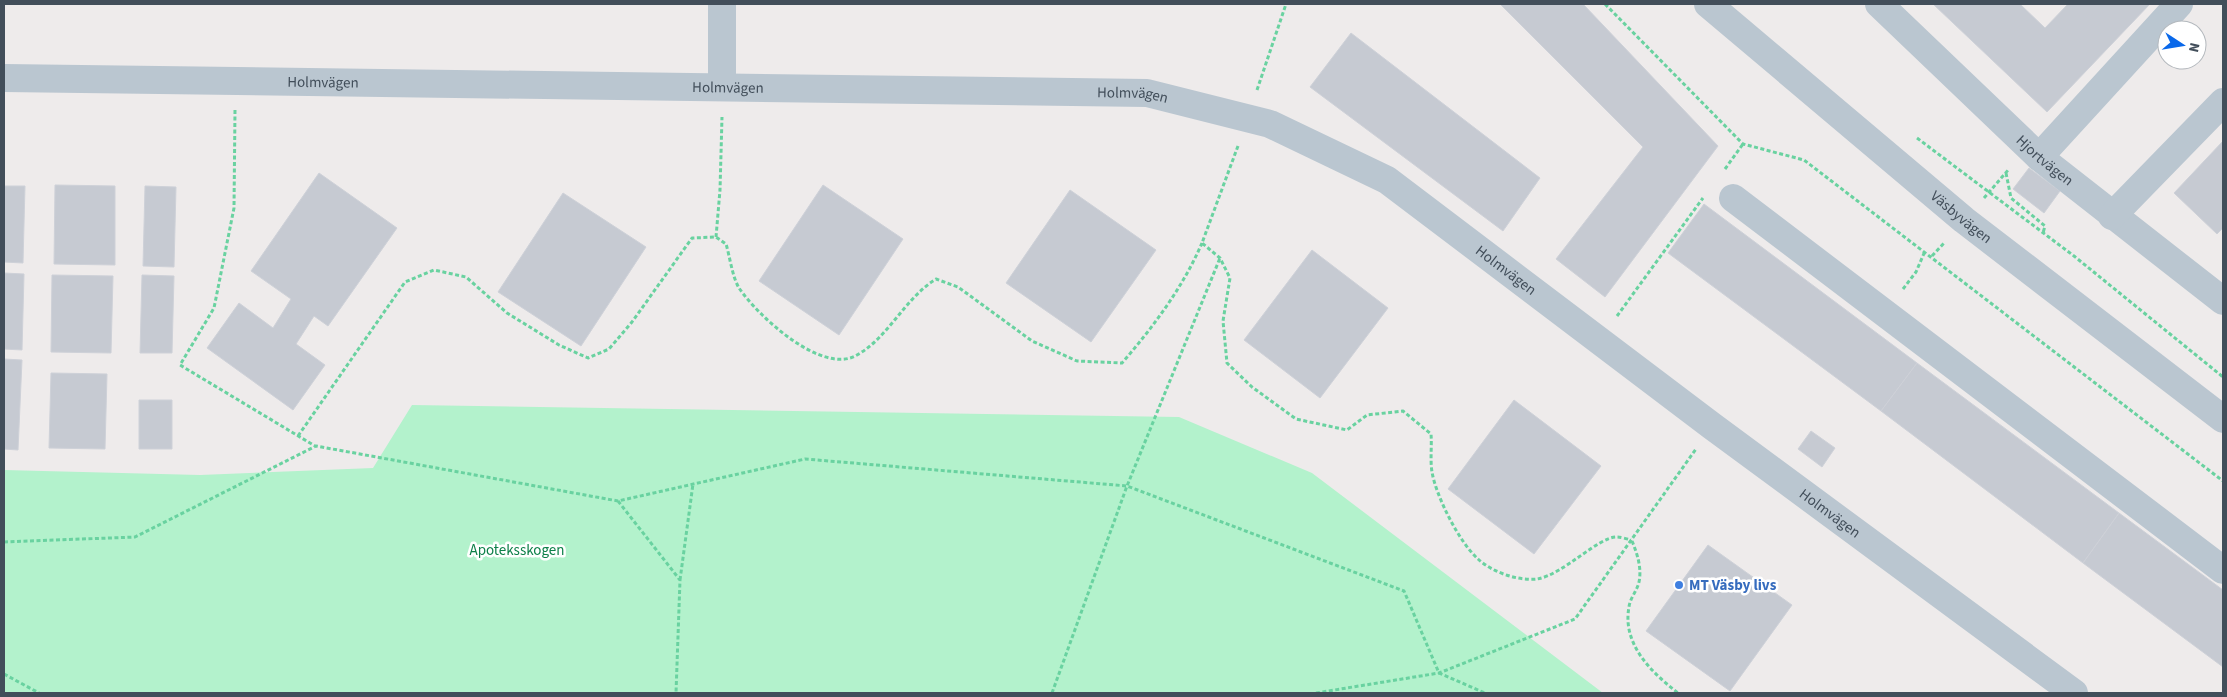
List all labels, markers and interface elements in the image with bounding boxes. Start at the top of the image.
north arrow [2157,20,2207,70]
text: N [2183,41,2204,54]
street label: Holmvägen [287,72,359,94]
street label: Holmvägen [692,77,764,99]
street label: Holmvägen [1097,82,1170,109]
street label: Hjortvägen [2011,130,2078,191]
street label: Väsbyvägen [1926,186,1996,249]
street label: Holmvägen [1471,241,1541,300]
street label: Holmvägen [1795,484,1865,543]
park label: Apoteksskogen [470,540,564,561]
place label: MT Väsby livs [1689,575,1777,596]
marker: MT Väsby livs [1673,579,1685,591]

